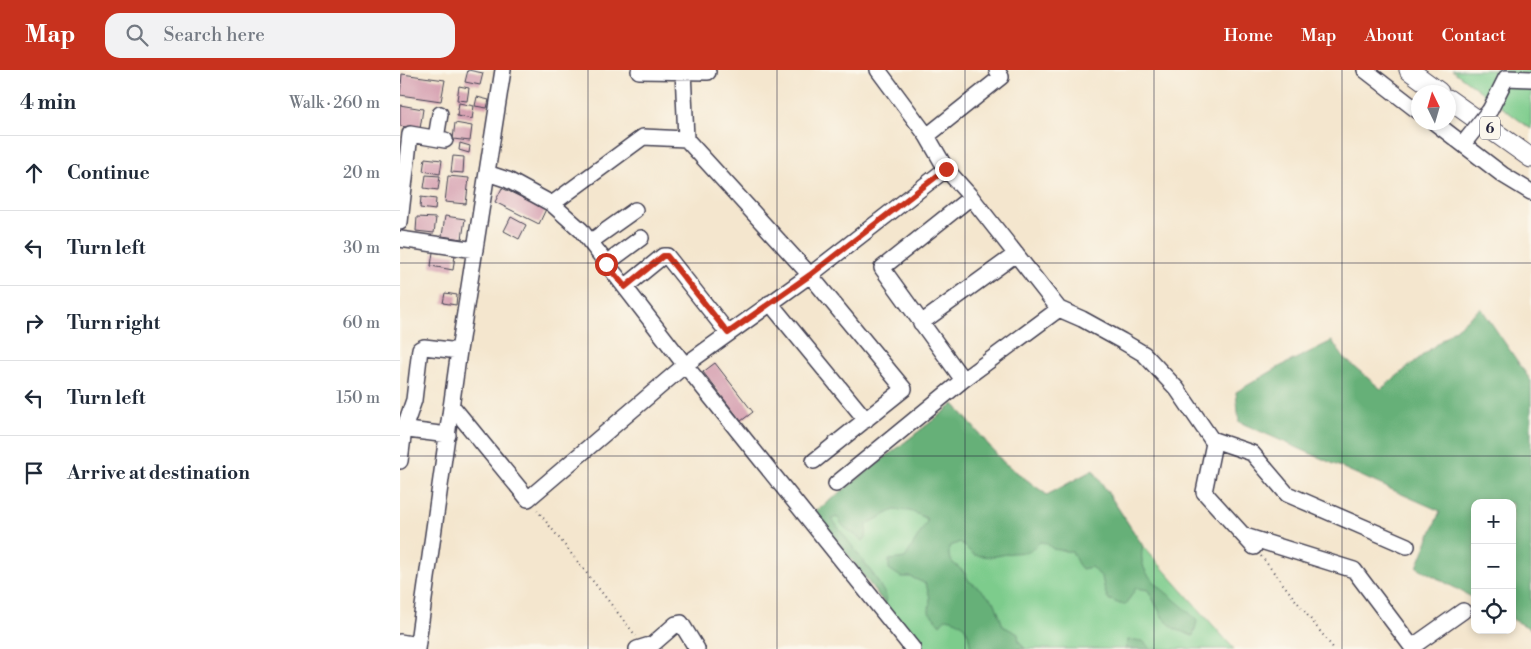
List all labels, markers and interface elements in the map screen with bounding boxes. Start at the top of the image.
search box [105,13,455,58]
text: Map [25,20,75,50]
icon: search [123,21,151,49]
text: Search here [163,23,265,47]
text: Home [1224,24,1273,47]
text: Map [1301,24,1337,47]
text: About [1365,24,1414,47]
text: Contact [1442,24,1506,47]
north arrow [1411,85,1456,130]
text: 4 min [20,90,76,116]
text: Walk · 260 m [289,93,380,113]
road number: 6 [1480,116,1500,140]
route end [935,158,958,181]
icon: ahead [20,159,48,187]
text: Continue [67,161,150,185]
text: 20 m [343,163,380,183]
icon: left [20,234,48,262]
text: Turn left [67,236,146,260]
text: 30 m [343,238,380,258]
route start [595,253,618,276]
icon: right [20,309,48,337]
text: Turn right [67,311,160,335]
text: 60 m [342,313,380,333]
icon: left [20,384,48,412]
text: Turn left [67,386,146,410]
text: 150 m [336,388,380,408]
icon: arrive [20,459,48,487]
text: Arrive at destination [67,461,250,485]
map controls [1471,499,1516,634]
button: + [1471,499,1516,544]
button: − [1471,544,1516,589]
button: locate [1471,589,1516,634]

